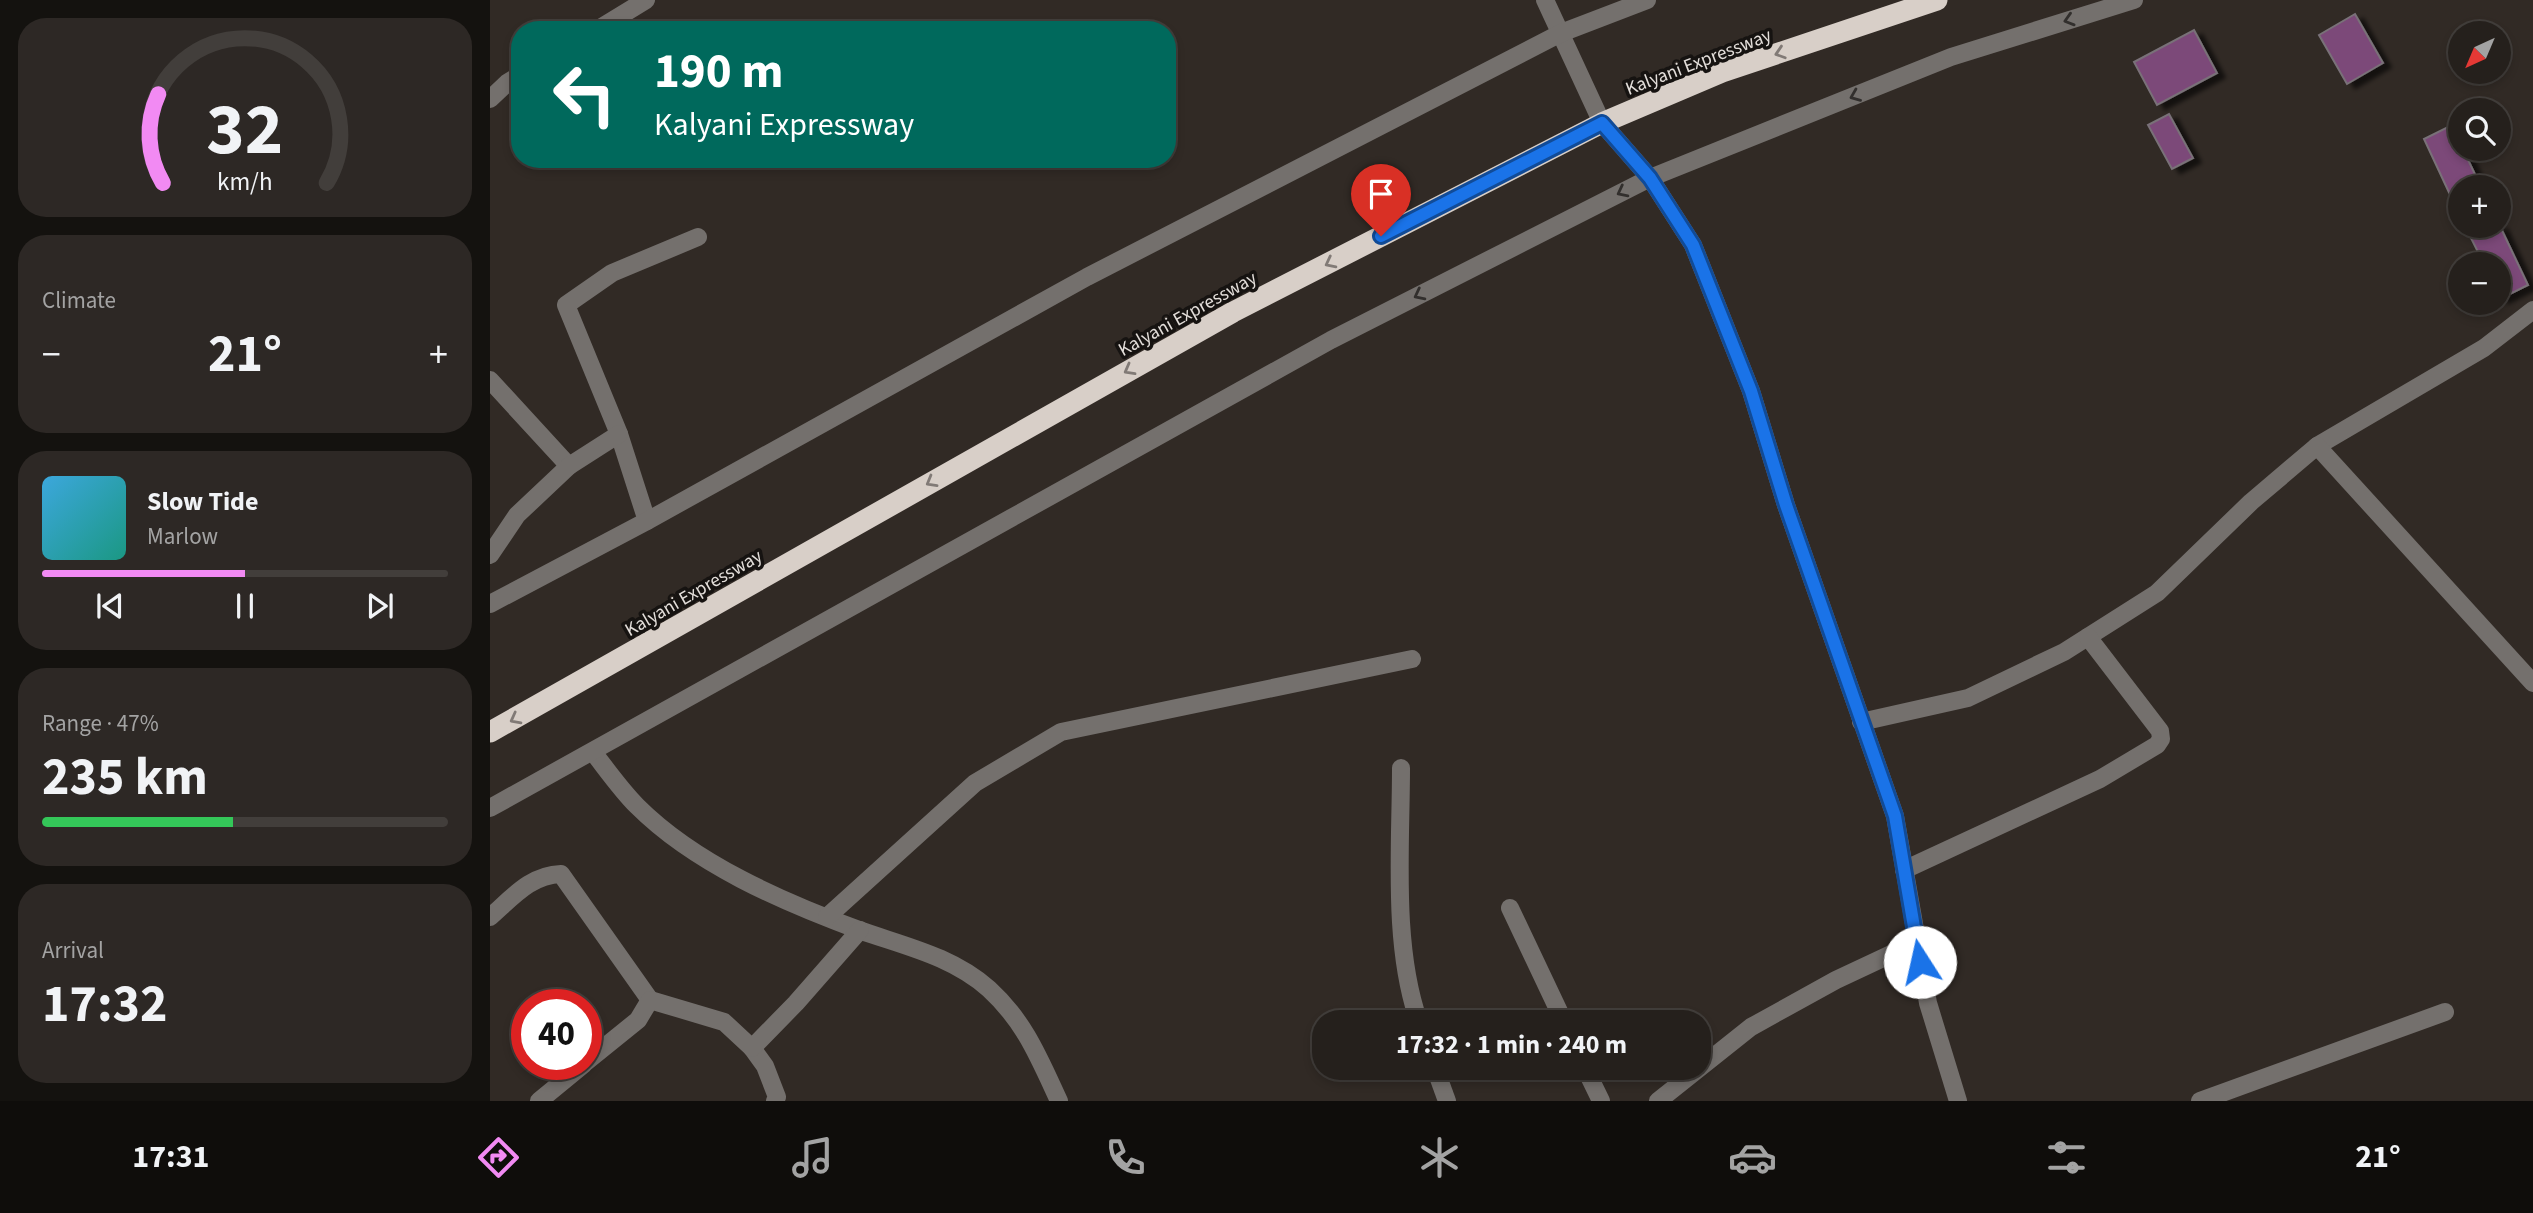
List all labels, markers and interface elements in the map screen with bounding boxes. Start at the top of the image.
one-way arrow [2063,12,2075,27]
north arrow [2448,21,2511,84]
map controls [2448,21,2511,315]
street label: Kalyani Expressway [1622,22,1776,103]
text: 190 m [654,37,783,107]
one-way arrow [1774,45,1786,60]
icon: left [539,49,630,140]
text: 32 [207,79,283,183]
one-way arrow [1849,87,1861,101]
button: search [2448,98,2511,161]
text: Kalyani Expressway [654,102,914,148]
text: km/h [217,164,273,200]
pin [1351,164,1411,236]
icon: arrive [1362,175,1400,213]
button: + [2448,175,2511,238]
one-way arrow [1617,184,1629,198]
button: − [2448,252,2511,315]
one-way arrow [1324,254,1337,268]
street label: Kalyani Expressway [1114,265,1262,364]
text: Climate [42,284,116,317]
one-way arrow [1414,287,1426,301]
text: 21° [208,318,282,392]
text: − [42,328,61,382]
text: + [429,328,448,382]
one-way arrow [1124,362,1137,375]
one-way arrow [926,474,939,487]
text: Slow Tide [147,483,258,520]
text: Marlow [147,520,218,553]
street label: Kalyani Expressway [620,543,767,644]
icon: previous [91,587,129,625]
icon: pause [226,587,264,625]
icon: next [361,587,399,625]
text: Range · 47% [42,707,159,740]
one-way arrow [510,711,522,724]
text: 235 km [42,741,208,815]
position arrow [1883,925,1957,999]
text: Arrival [42,934,104,967]
text: 17:32 [42,968,167,1042]
speed limit sign: 40 [511,989,602,1080]
text: 17:32 · 1 min · 240 m [1396,1026,1627,1063]
icon: directions [474,1133,523,1182]
icon: music [788,1133,837,1182]
icon: phone [1101,1133,1150,1182]
icon: climate [1415,1133,1464,1182]
icon: car [1728,1133,1777,1182]
icon: filters [2042,1133,2091,1182]
text: 17:31 [132,1134,209,1180]
text: 21° [2355,1134,2401,1180]

